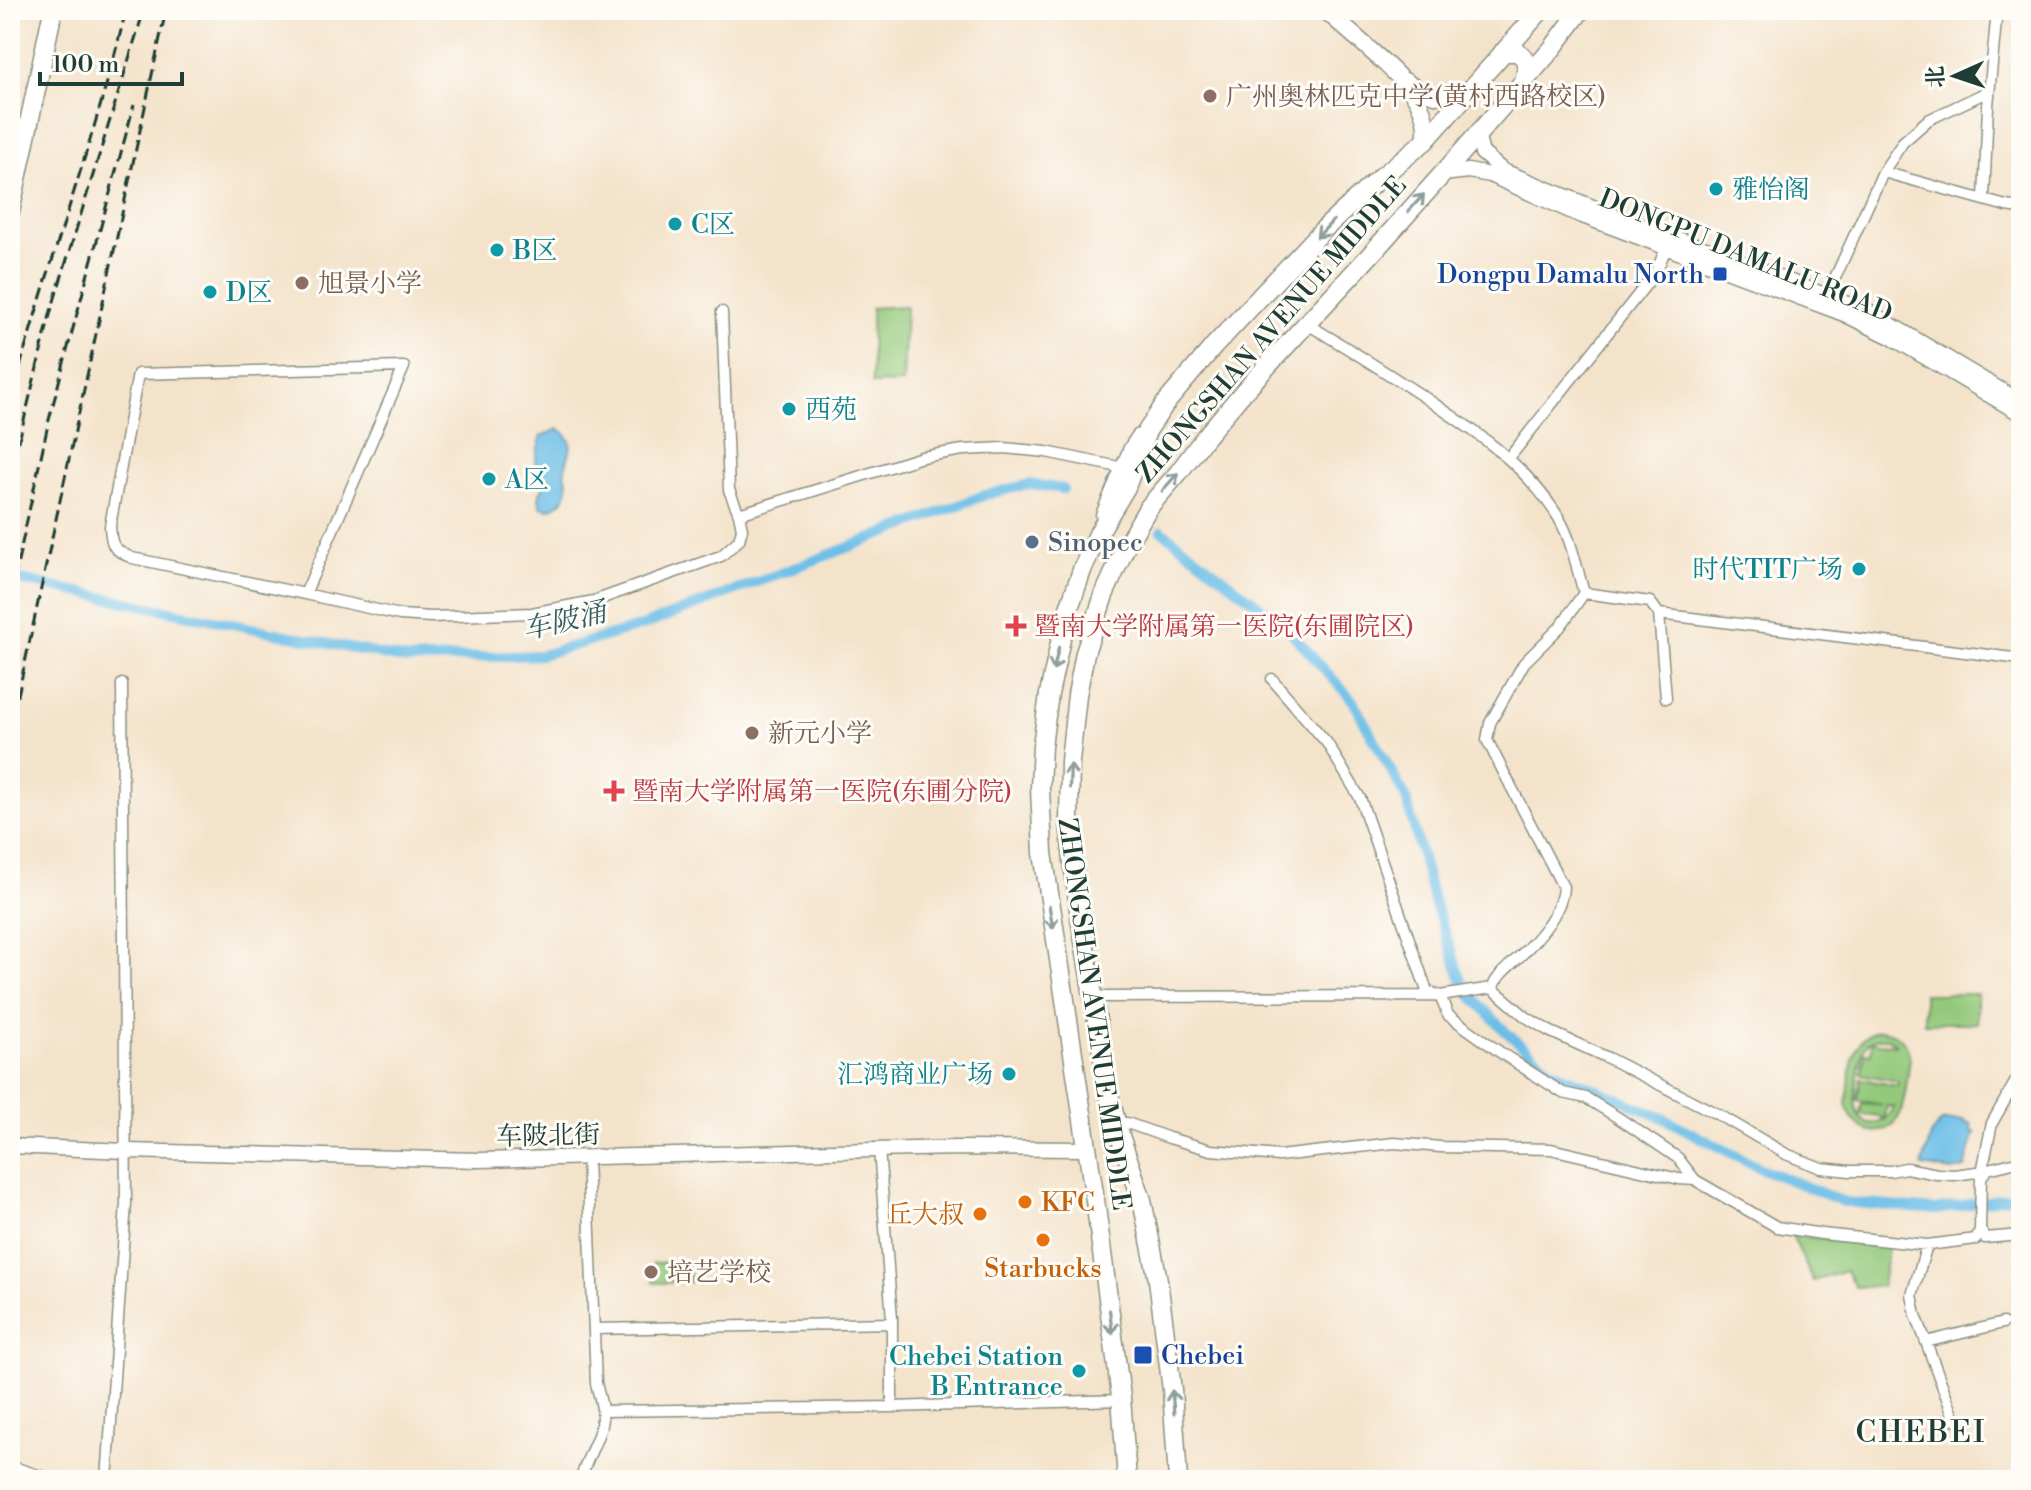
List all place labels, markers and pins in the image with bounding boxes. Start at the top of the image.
place label: 广州奥林匹克中学(黄村西路校区) [1226,81,1606,113]
marker: 广州奥林匹克中学(黄村西路校区) [1201,87,1219,105]
place label: 雅怡阁 [1732,174,1810,206]
marker: 雅怡阁 [1707,180,1725,198]
place label: C区 [691,209,735,241]
marker: C区 [666,215,684,233]
place label: B区 [512,235,557,267]
marker: B区 [488,241,506,259]
place label: Dongpu Damalu North [1437,259,1704,291]
marker: Dongpu Damalu North [1711,265,1729,283]
place label: 旭景小学 [318,268,422,300]
marker: 旭景小学 [293,274,311,292]
place label: D区 [226,277,272,309]
marker: D区 [201,283,219,301]
place label: 西苑 [805,394,857,426]
marker: 西苑 [780,400,798,418]
place label: A区 [504,464,549,496]
marker: A区 [480,470,498,488]
place label: Sinopec [1048,527,1143,559]
marker: Sinopec [1023,533,1041,551]
place label: 时代TIT广场 [1692,554,1843,586]
marker: 时代TIT广场 [1850,560,1868,578]
place label: 暨南大学附属第一医院(东圃院区) [1034,611,1414,643]
marker: 暨南大学附属第一医院(东圃院区) [1005,615,1027,637]
place label: 新元小学 [768,718,872,750]
marker: 新元小学 [743,724,761,742]
place label: 暨南大学附属第一医院(东圃分院) [632,776,1012,808]
marker: 暨南大学附属第一医院(东圃分院) [603,780,625,802]
place label: 汇鸿商业广场 [837,1059,993,1091]
marker: 汇鸿商业广场 [1000,1065,1018,1083]
place label: KFC [1041,1187,1095,1219]
marker: KFC [1016,1193,1034,1211]
place label: 丘大叔 [886,1199,964,1231]
marker: 丘大叔 [971,1205,989,1223]
marker: Starbucks [1034,1231,1052,1249]
place label: Starbucks [984,1253,1102,1285]
place label: 培艺学校 [667,1257,771,1289]
marker: 培艺学校 [642,1263,660,1281]
place label: Chebei [1161,1340,1244,1372]
place label: Chebei Station B Entrance [889,1341,1063,1403]
marker: Chebei [1132,1344,1154,1366]
marker: Chebei Station B Entrance [1070,1362,1088,1380]

